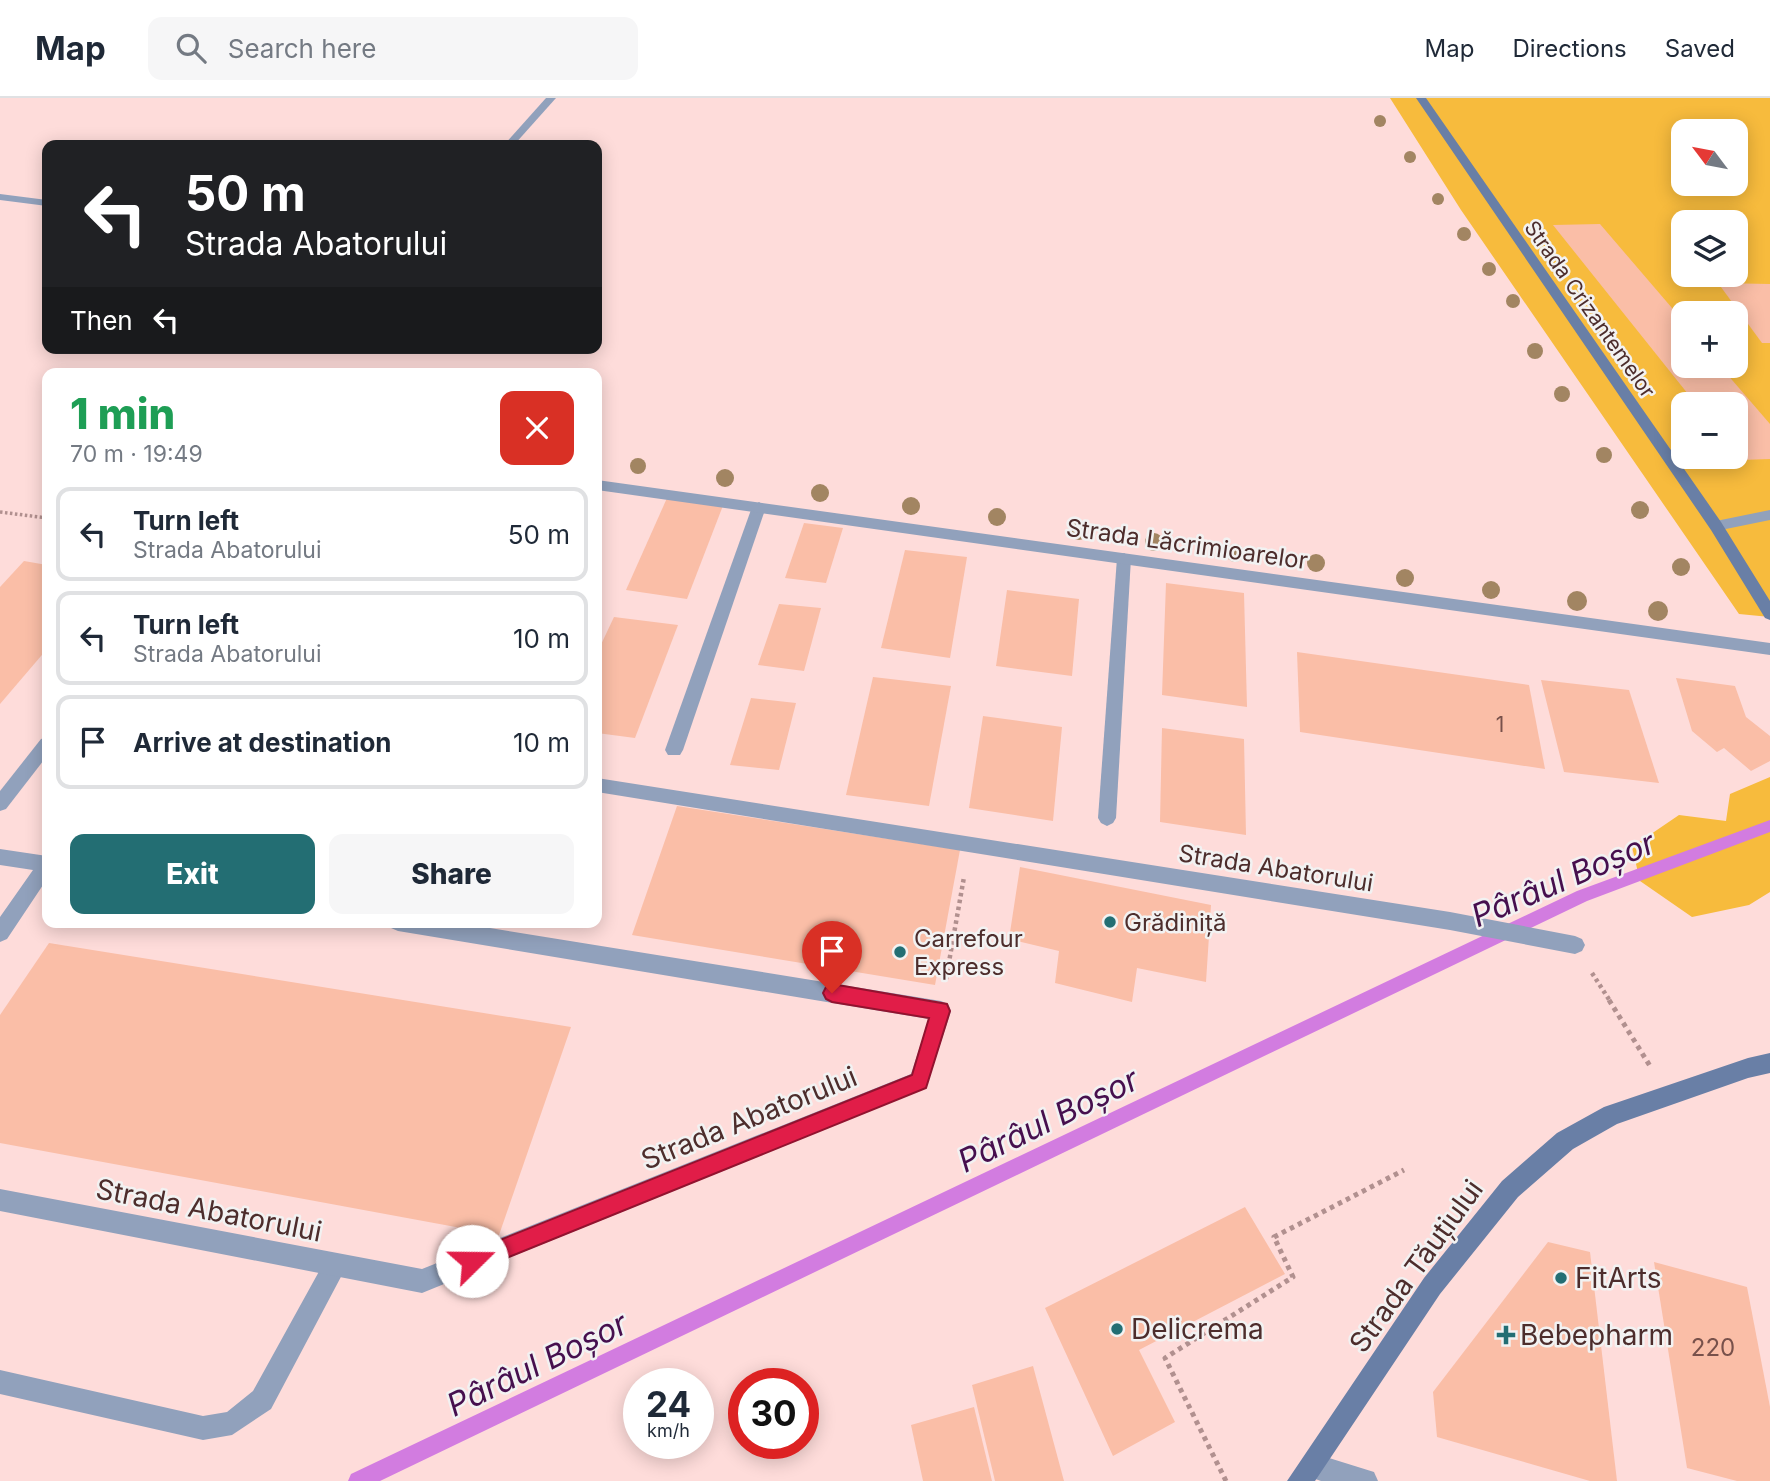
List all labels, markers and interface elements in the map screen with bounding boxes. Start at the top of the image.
search box [148,17,638,80]
text: Map [35,28,106,68]
icon: search [172,29,210,67]
text: Search here [228,33,376,64]
text: Map [1425,34,1474,63]
text: Directions [1512,34,1627,63]
text: Saved [1665,34,1735,63]
north arrow [1671,119,1748,196]
map controls [1671,119,1748,469]
text: 50 m [185,164,306,223]
icon: left [70,168,161,259]
button: layers [1671,210,1748,287]
street label: Strada Crizantemelor [1519,216,1661,402]
text: Strada Abatorului [185,224,447,263]
icon: left [147,301,185,339]
button: + [1671,301,1748,378]
text: Then [70,305,133,336]
text: 1 min [70,388,175,439]
button: close [500,391,574,465]
button: − [1671,392,1748,469]
text: 70 m · 19:49 [70,440,203,468]
text: Turn left [133,505,239,536]
street label: Strada Lăcrimioarelor [1064,513,1310,575]
icon: left [74,515,112,553]
text: 50 m [508,519,570,550]
text: Strada Abatorului [133,536,322,564]
text: Turn left [133,609,239,640]
icon: left [74,619,112,657]
text: 10 m [513,623,570,654]
text: Strada Abatorului [133,640,322,668]
house number: 1 [1496,712,1504,737]
icon: arrive [74,723,112,761]
text: Arrive at destination [133,727,392,758]
text: 10 m [513,727,570,758]
water label: Pârâul Boșor [1465,822,1662,935]
button: Exit [70,834,315,914]
button: Share [329,834,574,914]
street label: Strada Abatorului [1177,838,1375,898]
place label: Grădiniță [1124,908,1226,937]
marker: Grădiniță [1102,914,1118,930]
pin [802,921,862,993]
place label: Carrefour Express [914,924,1023,981]
icon: arrive [813,932,851,970]
marker: Carrefour Express [892,944,908,960]
street label: Strada Abatorului [636,1059,862,1177]
water label: Pârâul Boșor [951,1059,1145,1180]
street label: Strada Abatorului [93,1171,325,1249]
street label: Strada Tăuțiului [1342,1173,1490,1359]
position arrow [435,1224,509,1298]
place label: FitArts [1575,1261,1661,1295]
marker: FitArts [1553,1270,1569,1286]
water label: Pârâul Boșor [440,1303,634,1424]
place label: Delicrema [1131,1312,1264,1346]
place label: Bebepharm [1520,1318,1673,1352]
marker: Delicrema [1109,1321,1125,1337]
marker: Bebepharm [1498,1327,1514,1343]
house number: 220 [1691,1333,1735,1362]
speed limit sign: 30 [728,1368,819,1459]
text: 24 [646,1383,691,1425]
text: km/h [647,1420,690,1441]

